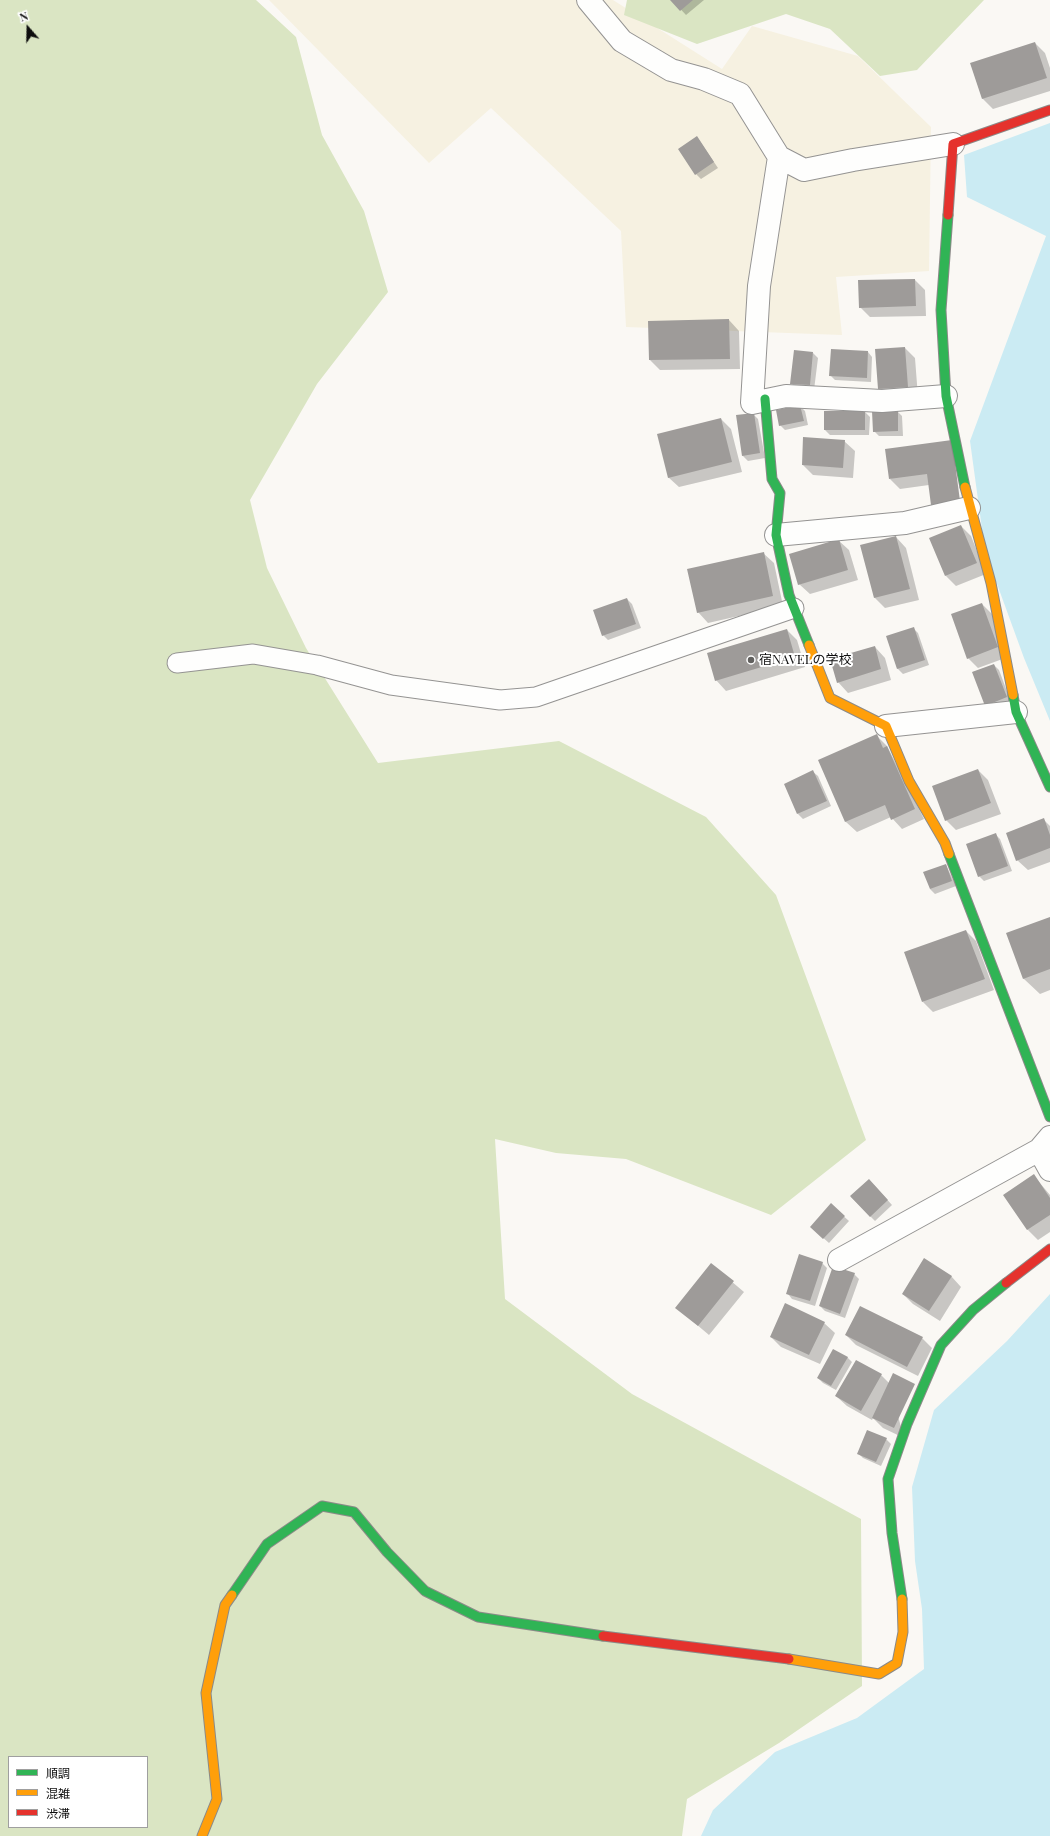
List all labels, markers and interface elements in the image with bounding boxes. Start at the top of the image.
north arrow [8,8,48,48]
text: N [17,8,30,25]
place label: 宿NAVELの学校 [759,652,851,668]
marker: 宿NAVELの学校 [746,655,756,665]
legend [8,1756,148,1828]
text: 順調 [46,1765,70,1781]
text: 混雑 [46,1785,70,1801]
text: 渋滞 [46,1805,70,1821]

